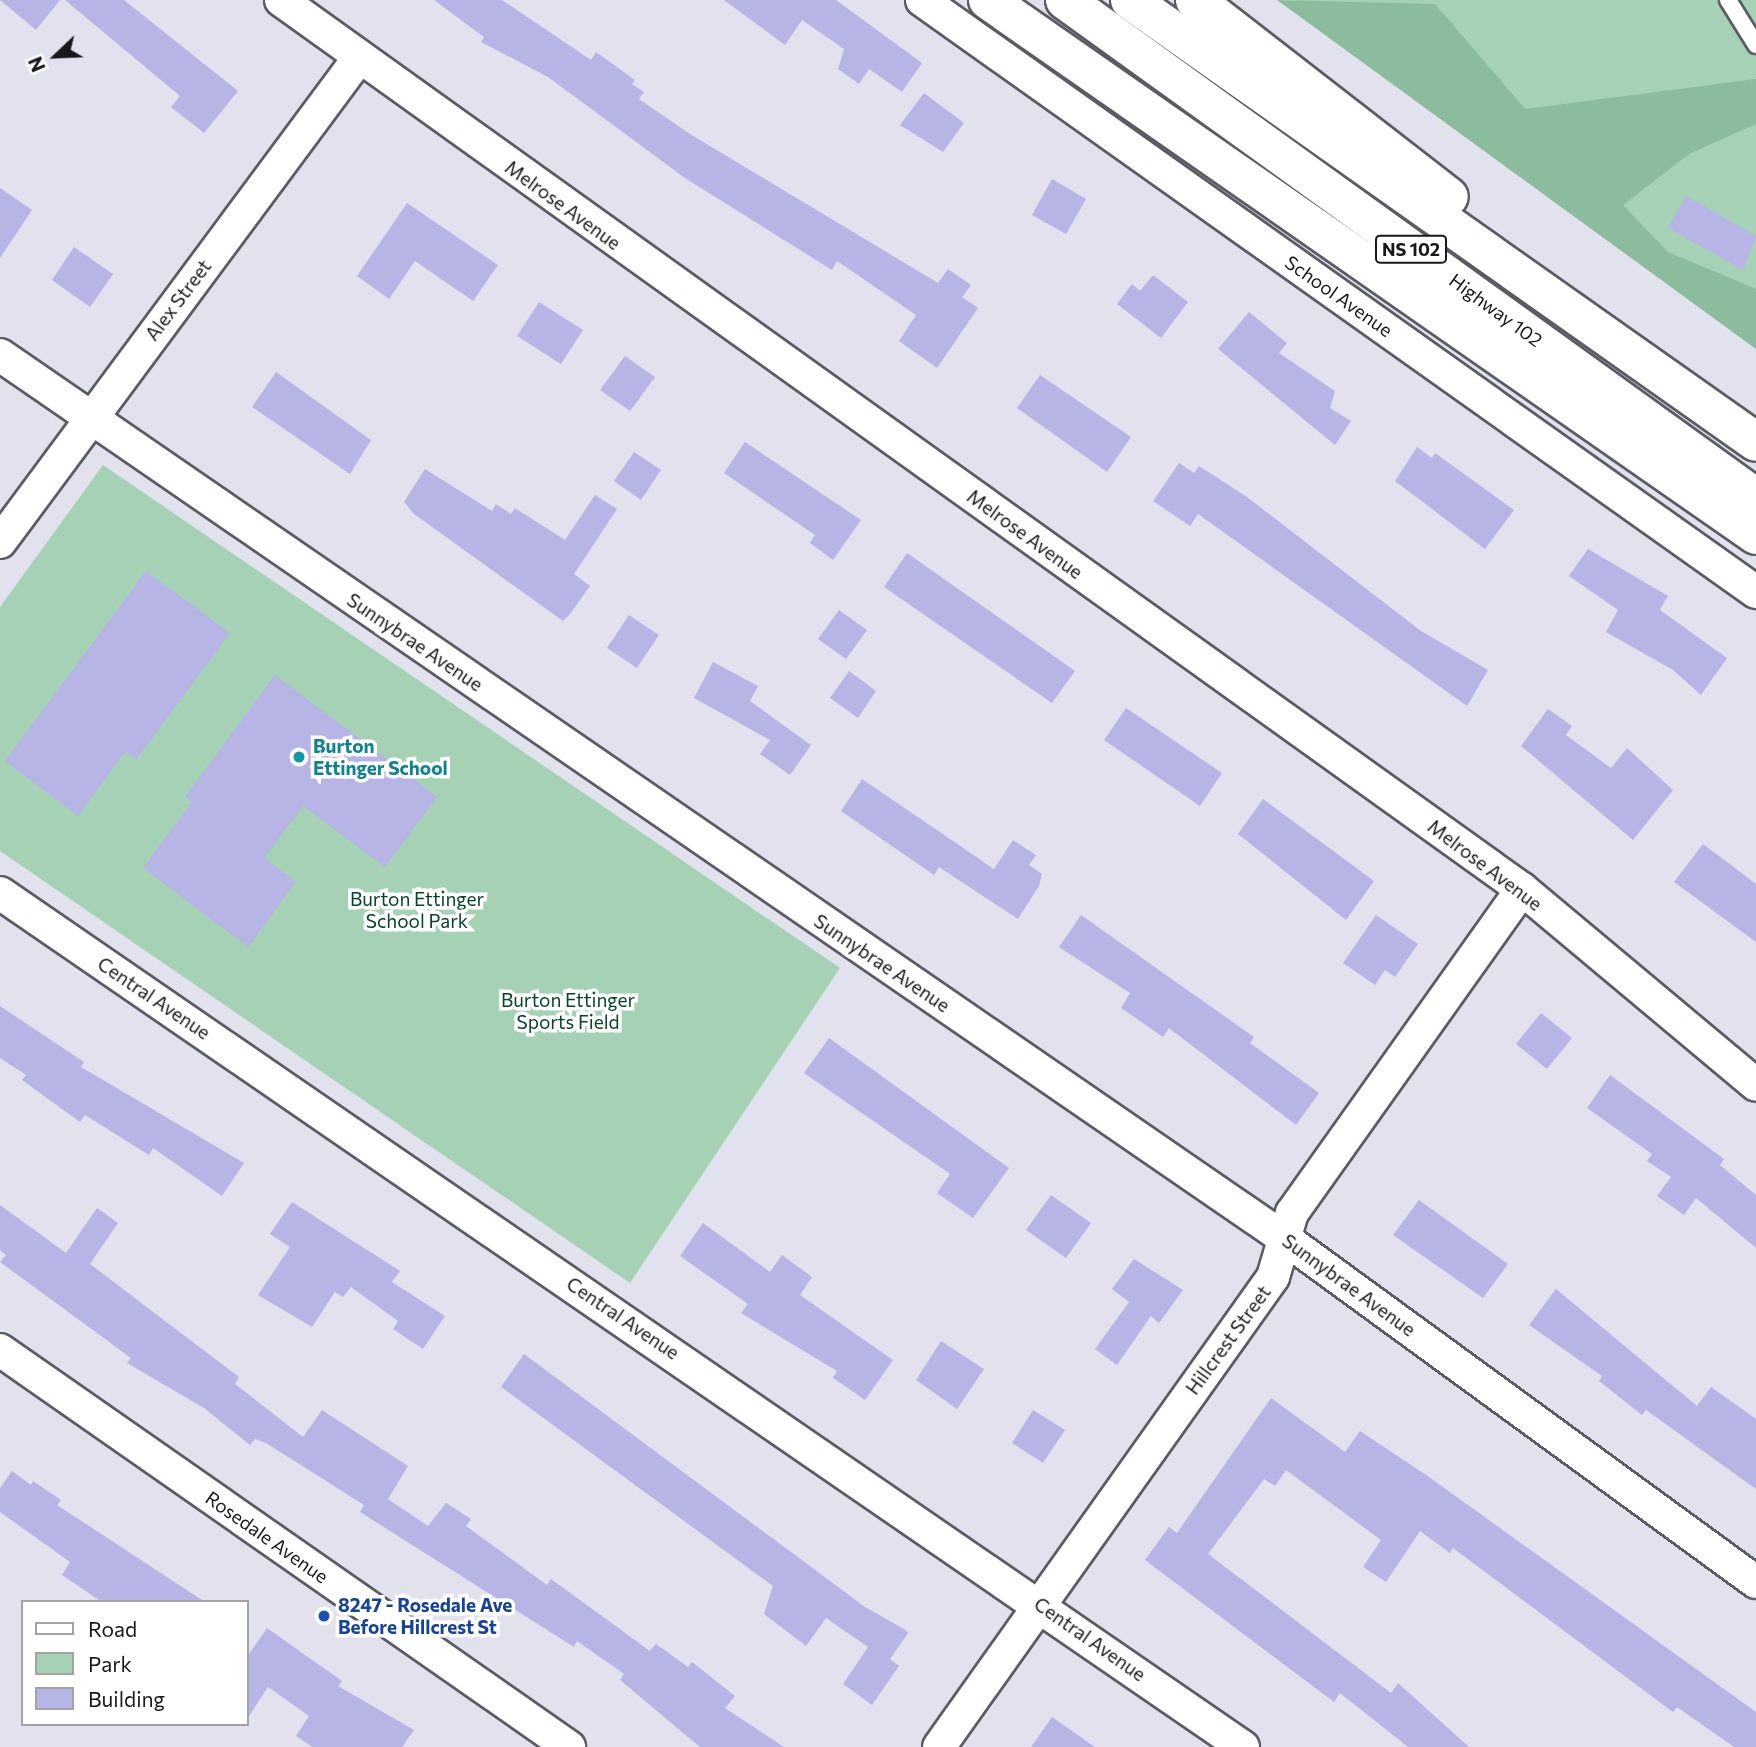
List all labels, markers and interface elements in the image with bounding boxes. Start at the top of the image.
north arrow [21,21,91,91]
text: N [23,53,50,75]
street label: Melrose Avenue [501,155,625,255]
road number: NS 102 [1374,234,1448,264]
street label: School Avenue [1281,251,1397,341]
street label: Alex Street [140,255,216,345]
street label: Highway 102 [1445,269,1547,351]
street label: Melrose Avenue [963,484,1087,584]
street label: Sunnybrae Avenue [343,588,487,696]
place label: Burton Ettinger School [313,735,448,779]
marker: Burton Ettinger School [291,749,307,765]
street label: Melrose Avenue [1423,815,1547,915]
park label: Burton Ettinger School Park [350,888,484,932]
street label: Sunnybrae Avenue [810,909,954,1017]
street label: Central Avenue [93,952,215,1044]
park label: Burton Ettinger Sports Field [501,989,635,1033]
street label: Sunnybrae Avenue [1278,1229,1420,1341]
street label: Central Avenue [562,1272,684,1364]
street label: Hillcrest Street [1181,1281,1275,1399]
street label: Rosedale Avenue [201,1486,333,1588]
street label: Central Avenue [1030,1592,1150,1686]
place label: 8247 - Rosedale Ave Before Hillcrest St [338,1594,512,1638]
legend [21,1600,248,1726]
marker: 8247 - Rosedale Ave Before Hillcrest St [316,1608,332,1624]
text: Road [88,1616,137,1641]
text: Park [88,1651,132,1676]
text: Building [88,1686,165,1711]

